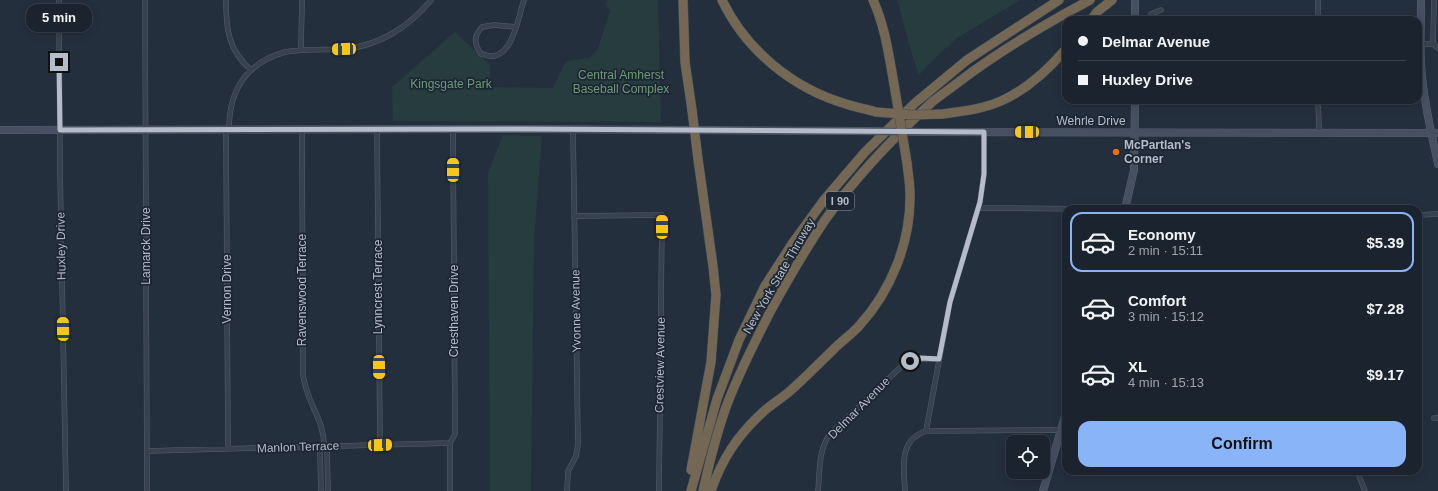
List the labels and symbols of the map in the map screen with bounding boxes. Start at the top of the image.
callout: 5 min [26,4,92,32]
car [332,43,356,55]
route end [50,53,68,71]
park label: Central Amherst Baseball Complex [573,68,669,96]
park label: Kingsgate Park [410,77,493,91]
street label: Wehrle Drive [1056,114,1126,128]
car [1015,126,1039,138]
place label: McPartlan's Corner [1124,138,1191,166]
marker: McPartlan's Corner [1111,147,1121,157]
car [447,158,459,182]
road number: I 90 [826,192,854,210]
street label: Lamarck Drive [139,207,153,285]
street label: Huxley Drive [53,212,69,280]
car [656,215,668,239]
street label: New York State Thruway [740,216,818,336]
street label: Ravenswood Terrace [295,233,309,346]
street label: Lynncrest Terrace [371,239,385,334]
street label: Vernon Drive [220,254,234,324]
street label: Cresthaven Drive [447,264,461,357]
street label: Yvonne Avenue [568,269,584,353]
car [57,317,69,341]
street label: Crestview Avenue [652,317,668,413]
route start [901,352,919,370]
car [373,355,385,379]
street label: Delmar Avenue [825,374,893,442]
street label: Manlon Terrace [257,439,340,455]
car [368,439,392,451]

